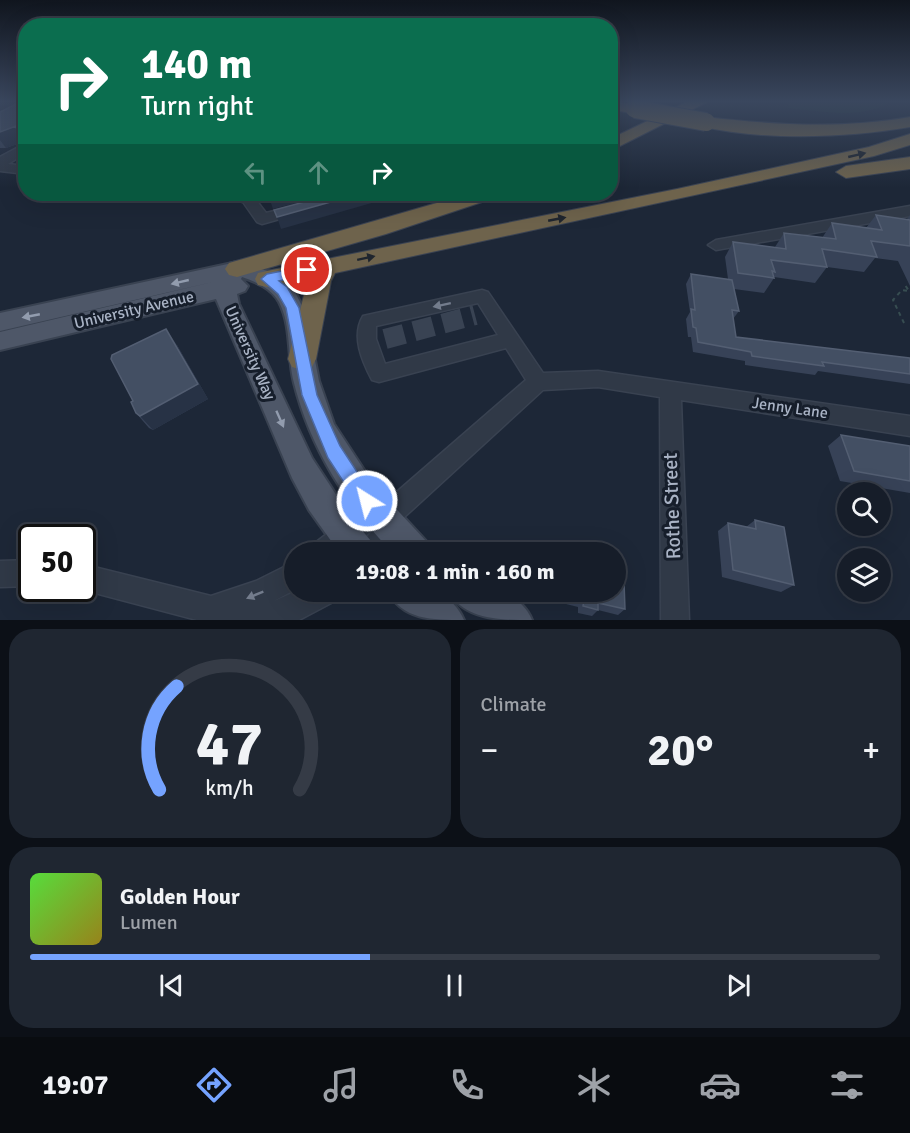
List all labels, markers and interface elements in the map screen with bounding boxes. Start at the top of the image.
text: 140 m [141,39,252,90]
icon: right [42,42,120,120]
text: Turn right [141,90,254,123]
one-way arrow [847,149,866,159]
icon: left [239,156,272,189]
icon: ahead [302,156,335,189]
icon: right [365,156,398,189]
one-way arrow [548,214,567,223]
pin [281,244,332,295]
icon: arrive [290,253,323,286]
one-way arrow [356,253,375,262]
one-way arrow [171,278,190,288]
street label: University Avenue [72,286,196,334]
one-way arrow [432,301,451,310]
street label: University Way [220,303,280,404]
one-way arrow [21,312,40,321]
street label: Jenny Lane [751,393,829,423]
one-way arrow [275,411,285,429]
street label: Rothe Street [658,452,686,560]
position arrow [335,469,399,533]
map controls [837,482,891,602]
button: search [837,482,891,536]
speed limit sign: 50 [18,524,96,602]
button: layers [837,548,891,602]
text: 19:08 · 1 min · 160 m [355,558,555,585]
one-way arrow [246,591,264,600]
text: Climate [481,692,546,717]
text: 47 [196,705,263,782]
text: 20° [647,723,714,778]
text: − [481,730,498,771]
text: + [862,730,880,771]
text: km/h [205,776,254,802]
text: Golden Hour [120,883,240,910]
text: Lumen [120,910,178,935]
icon: previous [155,969,188,1002]
icon: pause [438,969,471,1002]
icon: next [722,969,755,1002]
icon: directions [193,1064,235,1106]
icon: music [320,1064,362,1106]
icon: phone [446,1064,488,1106]
icon: climate [573,1064,615,1106]
icon: car [699,1064,741,1106]
icon: filters [826,1064,868,1106]
text: 19:07 [42,1069,109,1102]

